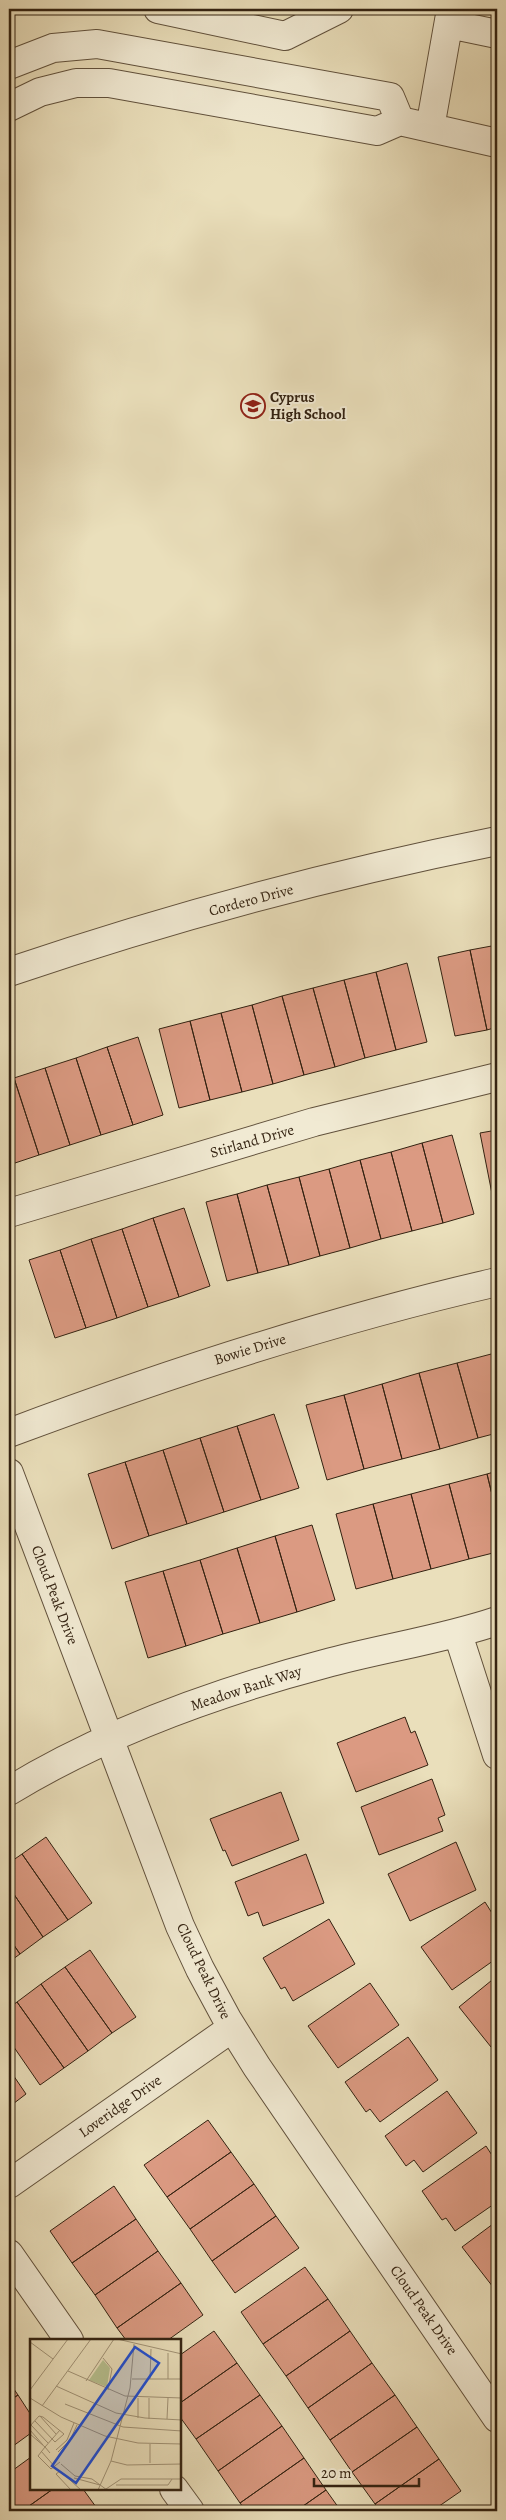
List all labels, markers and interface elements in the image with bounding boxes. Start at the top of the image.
place label: Cyprus High School [270,387,346,424]
school or university icon: Cyprus High School [240,393,266,419]
street label: Cordero Drive [207,879,296,921]
street label: Stirland Drive [208,1119,297,1163]
street label: Bowie Drive [212,1329,289,1369]
street label: Cloud Peak Drive [27,1542,83,1648]
street label: Meadow Bank Way [188,1661,304,1715]
street label: Cloud Peak Drive [172,1919,236,2023]
street label: Loveridge Drive [75,2070,166,2142]
street label: Cloud Peak Drive [386,2261,462,2359]
inset map [30,2339,181,2490]
scale bar [314,2455,418,2487]
text: 20 m [321,2463,352,2483]

